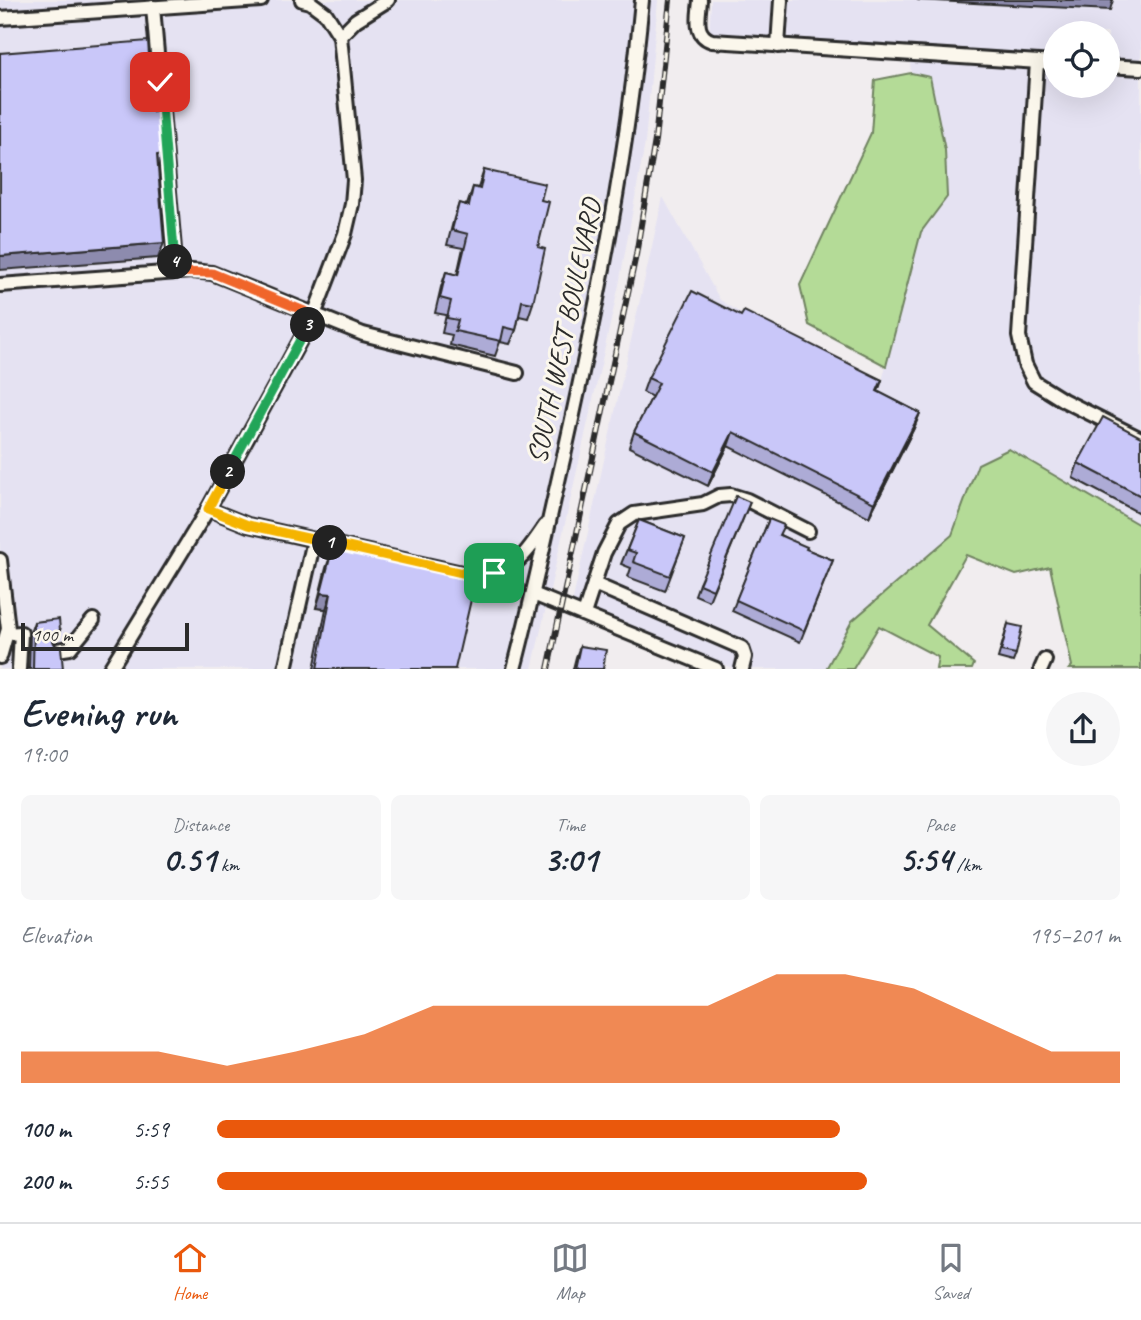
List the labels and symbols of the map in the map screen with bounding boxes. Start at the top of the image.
pin [130,52,190,112]
street label: SOUTH WEST BOULEVARD [519,194,610,467]
pin: 4 [158,244,192,280]
pin: 3 [290,308,326,342]
pin: 2 [210,454,246,490]
pin: 1 [312,526,348,560]
pin [464,543,524,603]
scale bar [21,620,189,652]

